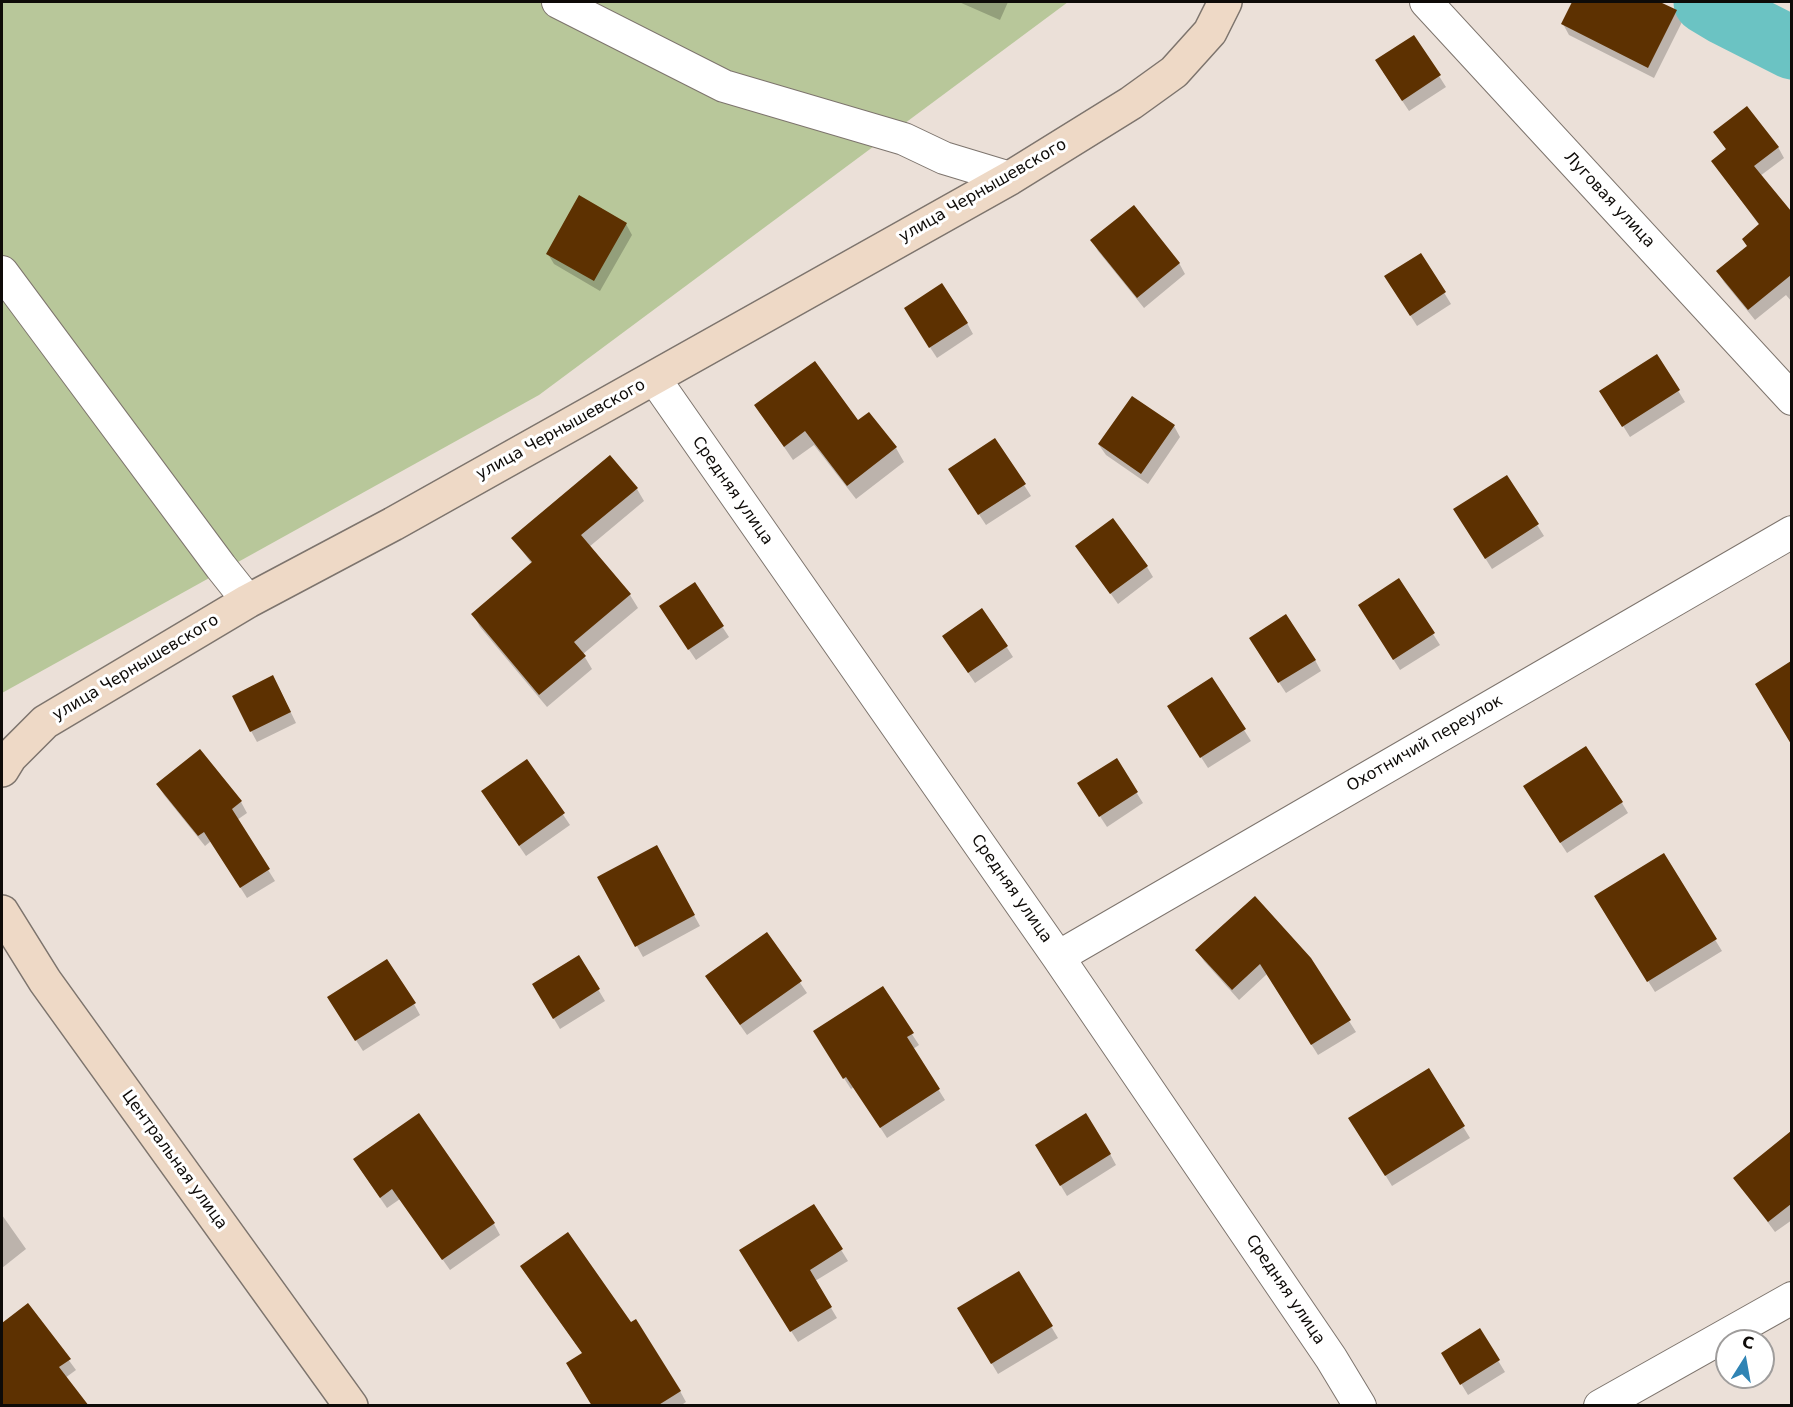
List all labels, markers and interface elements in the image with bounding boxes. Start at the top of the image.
street label: улица Чернышевского [896,135,1070,247]
street label: Луговая улица [1560,148,1658,252]
street label: улица Чернышевского [473,375,649,485]
street label: Средняя улица [687,433,777,549]
street label: улица Чернышевского [49,611,223,725]
street label: Охотничий переулок [1344,691,1506,797]
street label: Средняя улица [966,831,1056,947]
street label: Центральная улица [117,1087,231,1233]
street label: Средняя улица [1241,1232,1329,1348]
north arrow [1715,1329,1775,1389]
text: С [1741,1332,1756,1353]

